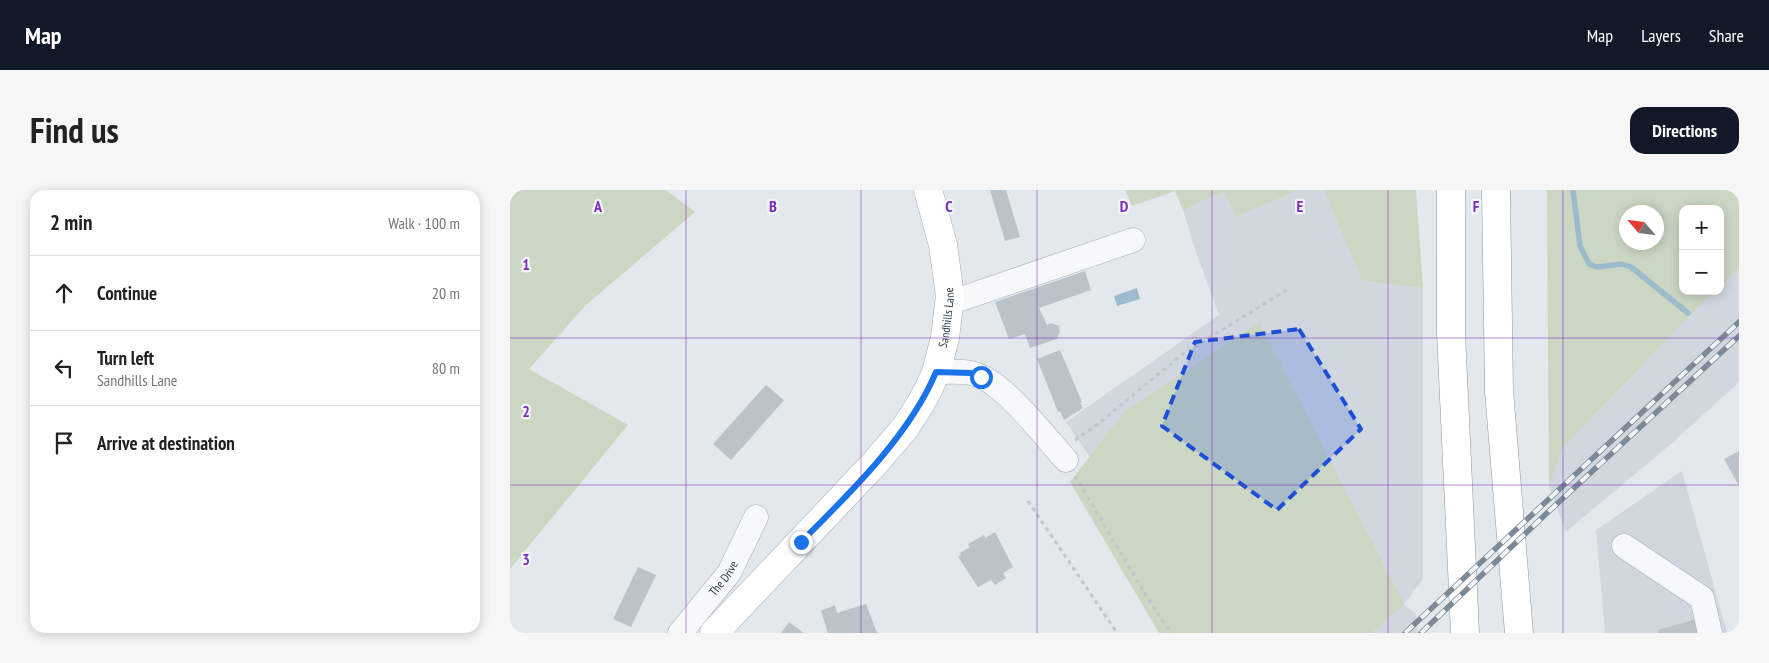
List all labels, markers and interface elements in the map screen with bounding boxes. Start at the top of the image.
text: Map [25,20,62,51]
text: Map [1587,24,1613,47]
text: Layers [1641,24,1681,47]
text: Share [1709,24,1744,47]
text: Find us [30,107,119,153]
button: Directions [1630,107,1739,154]
text: A [593,196,603,216]
text: B [769,196,777,216]
text: C [945,196,953,216]
text: D [1120,196,1129,216]
text: E [1297,196,1304,216]
text: F [1473,196,1480,216]
north arrow [1619,205,1664,250]
map controls [1679,205,1724,295]
button: + [1679,205,1724,250]
text: 2 min [50,209,92,236]
text: Walk · 100 m [388,213,460,233]
button: − [1679,250,1724,295]
text: 1 [522,254,530,274]
icon: ahead [50,279,78,307]
text: Continue [97,281,157,305]
text: 20 m [432,283,460,303]
street label: Sandhills Lane [935,287,957,349]
text: Turn left [97,346,154,370]
icon: left [50,354,78,382]
text: 80 m [432,358,460,378]
route start [970,366,993,389]
text: Sandhills Lane [97,370,177,390]
text: 2 [522,401,530,421]
icon: arrive [50,429,78,457]
text: Arrive at destination [97,431,235,455]
route end [790,531,813,554]
text: 3 [522,549,530,569]
street label: The Drive [705,558,741,599]

